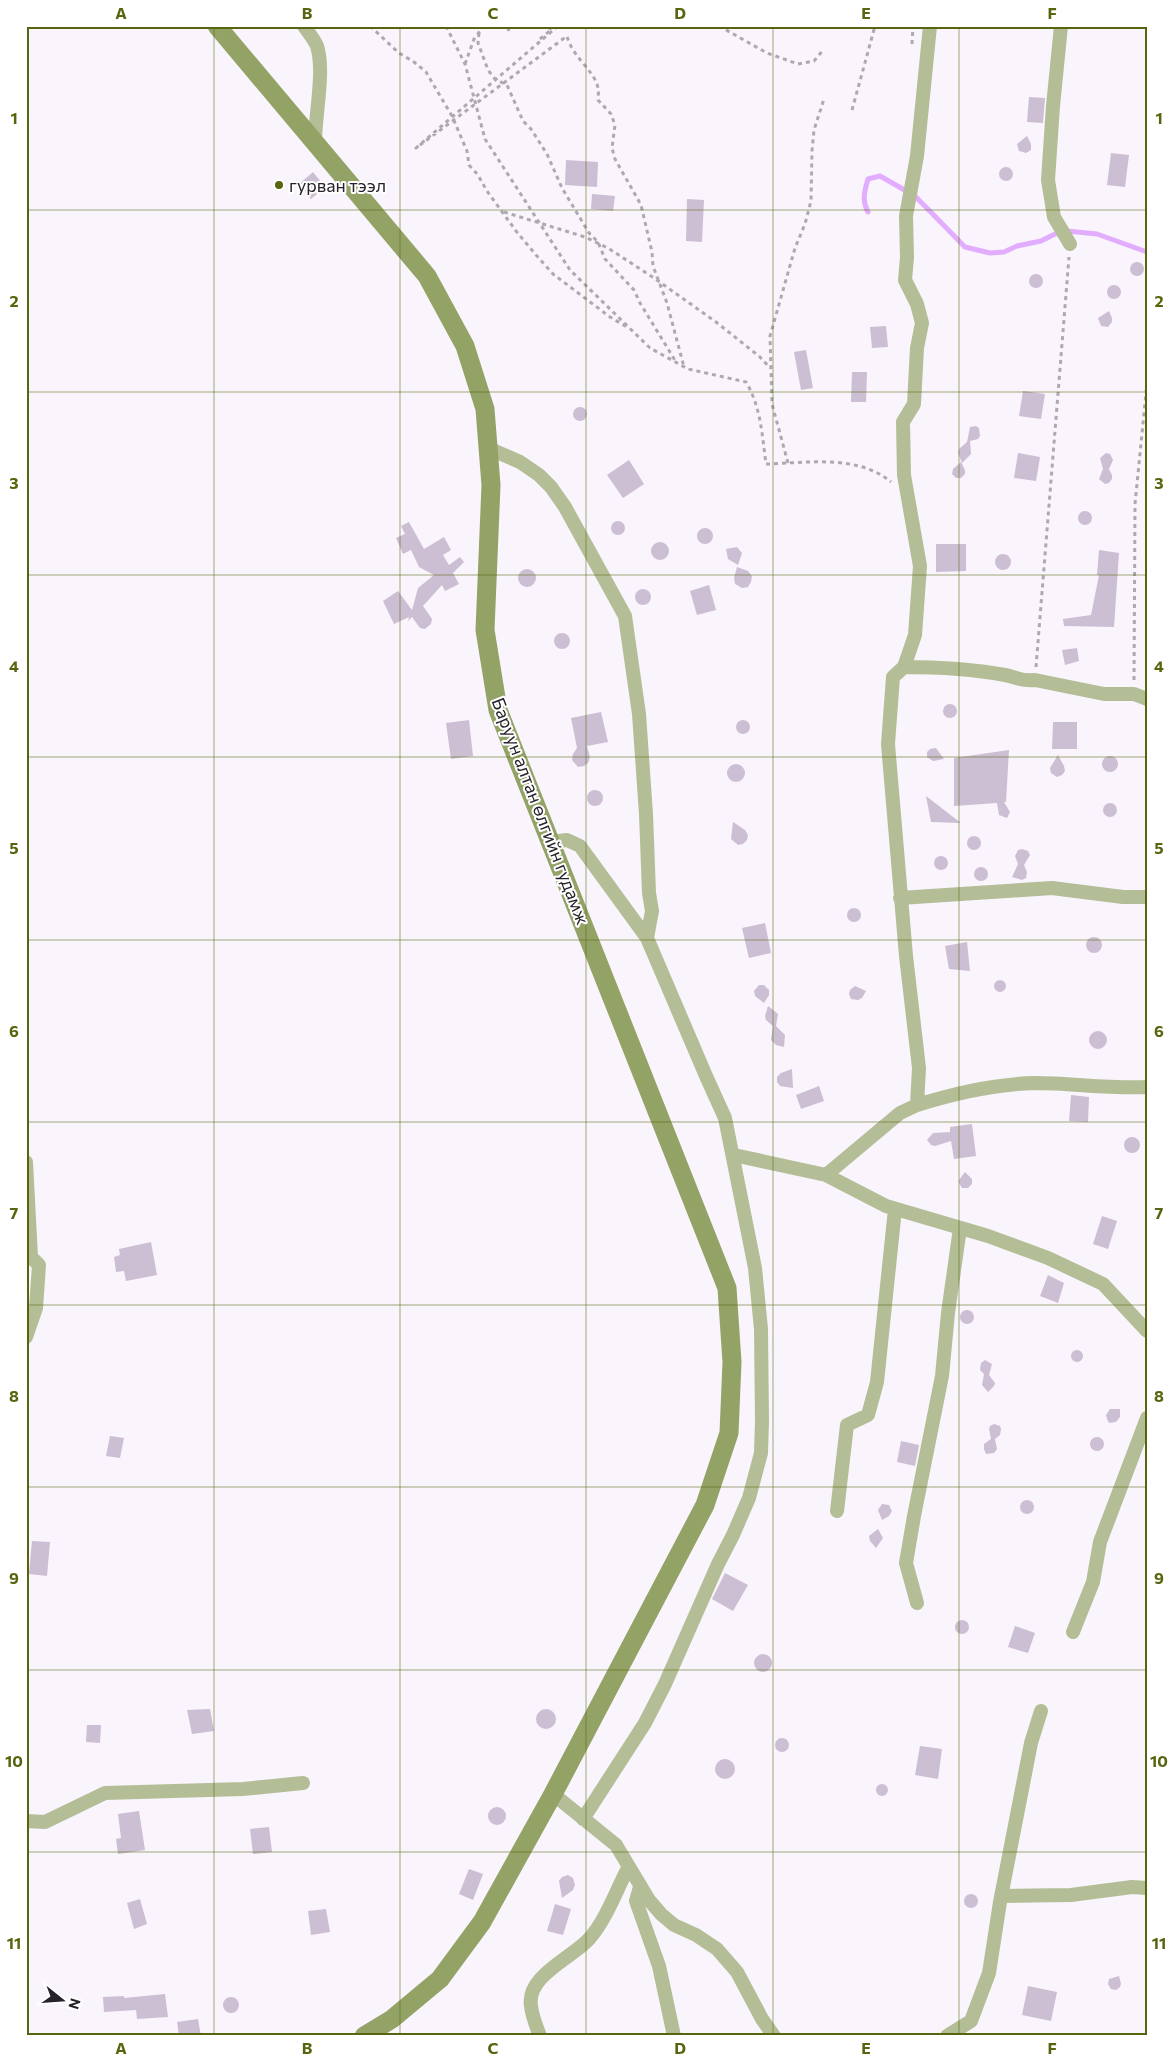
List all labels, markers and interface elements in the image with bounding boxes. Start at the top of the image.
text: A [115,3,127,22]
text: B [302,3,313,22]
text: C [488,3,499,22]
text: D [674,3,686,22]
text: E [861,3,871,22]
text: F [1047,3,1057,22]
text: 1 [10,108,18,127]
text: 1 [1155,108,1163,127]
place label: гурван тээл [289,174,386,196]
marker: гурван тээл [273,179,285,191]
text: 2 [9,291,19,310]
text: 2 [1154,291,1164,310]
text: 3 [9,473,19,492]
text: 3 [1154,473,1164,492]
text: 4 [9,656,19,675]
text: 4 [1154,656,1164,675]
street label: Баруун алтан өлгийн гудамж [487,694,595,928]
text: 5 [9,838,19,857]
text: 5 [1154,838,1164,857]
text: 6 [9,1021,19,1040]
text: 6 [1154,1021,1164,1040]
text: 7 [10,1203,19,1222]
text: 7 [1155,1203,1164,1222]
text: 8 [9,1386,19,1405]
text: 8 [1154,1386,1164,1405]
text: 9 [9,1568,19,1587]
text: 9 [1154,1568,1164,1587]
text: 10 [5,1751,23,1770]
text: 10 [1150,1751,1168,1770]
text: 11 [7,1933,21,1952]
text: 11 [1152,1933,1166,1952]
north arrow [38,1974,88,2024]
text: N [65,1996,85,2011]
text: A [115,2038,127,2057]
text: B [302,2038,313,2057]
text: C [488,2038,499,2057]
text: D [674,2038,686,2057]
text: E [861,2038,871,2057]
text: F [1047,2038,1057,2057]

